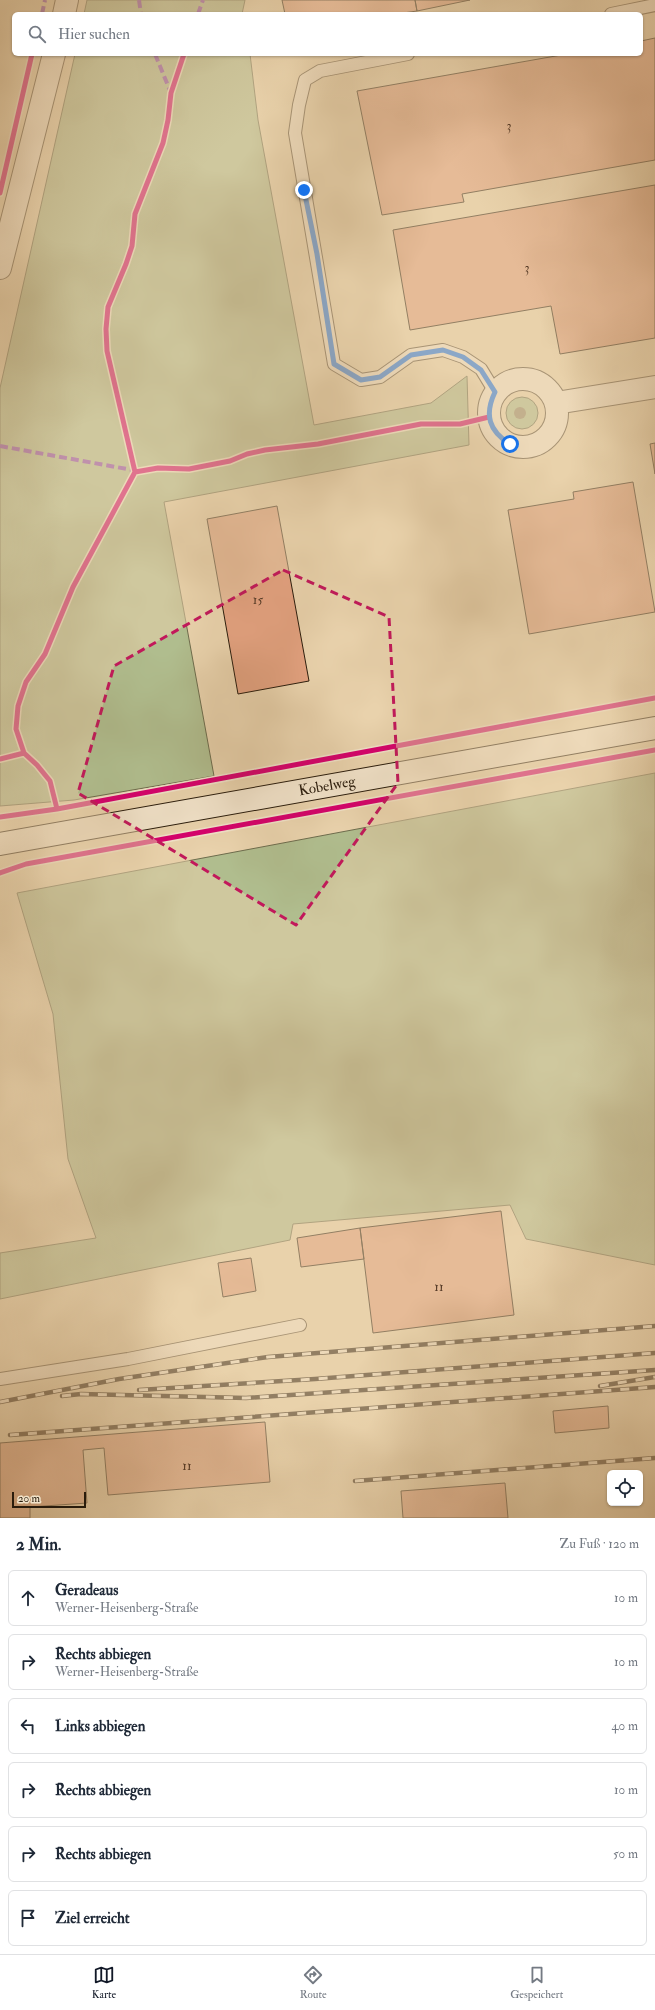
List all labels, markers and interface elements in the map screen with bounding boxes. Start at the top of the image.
search box [12,12,643,56]
icon: search [26,23,48,45]
text: Hier suchen [58,25,130,44]
house number: 3 [507,118,512,134]
route end [295,181,313,199]
house number: 3 [525,260,530,276]
route start [501,435,519,453]
house number: 15 [253,592,263,608]
street label: Kobelweg [297,772,358,800]
house number: 11 [434,1279,444,1295]
house number: 11 [182,1458,192,1474]
map controls [607,1470,643,1506]
button: locate [607,1470,643,1506]
scale bar [12,1490,86,1509]
text: 20 m [18,1492,40,1505]
text: 2 Min. [16,1534,61,1555]
text: Zu Fuß · 120 m [559,1536,639,1552]
text: Geradeaus [55,1581,118,1600]
icon: ahead [17,1587,39,1609]
text: 10 m [614,1590,638,1606]
text: Werner-Heisenberg-Straße [55,1600,198,1616]
text: Rechts abbiegen [55,1645,151,1664]
icon: right [17,1651,39,1673]
text: 10 m [614,1654,638,1670]
text: Werner-Heisenberg-Straße [55,1664,198,1680]
icon: left [17,1715,39,1737]
text: Links abbiegen [55,1717,145,1736]
text: 40 m [612,1718,638,1734]
icon: right [17,1779,39,1801]
text: Rechts abbiegen [55,1781,151,1800]
text: 10 m [614,1782,638,1798]
icon: right [17,1843,39,1865]
text: Rechts abbiegen [55,1845,151,1864]
text: 50 m [613,1846,638,1862]
icon: arrive [17,1907,39,1929]
text: Ziel erreicht [55,1909,130,1928]
tab: Karte [92,1964,116,2001]
tab: Route [300,1964,327,2001]
tab: Gespeichert [510,1964,563,2001]

